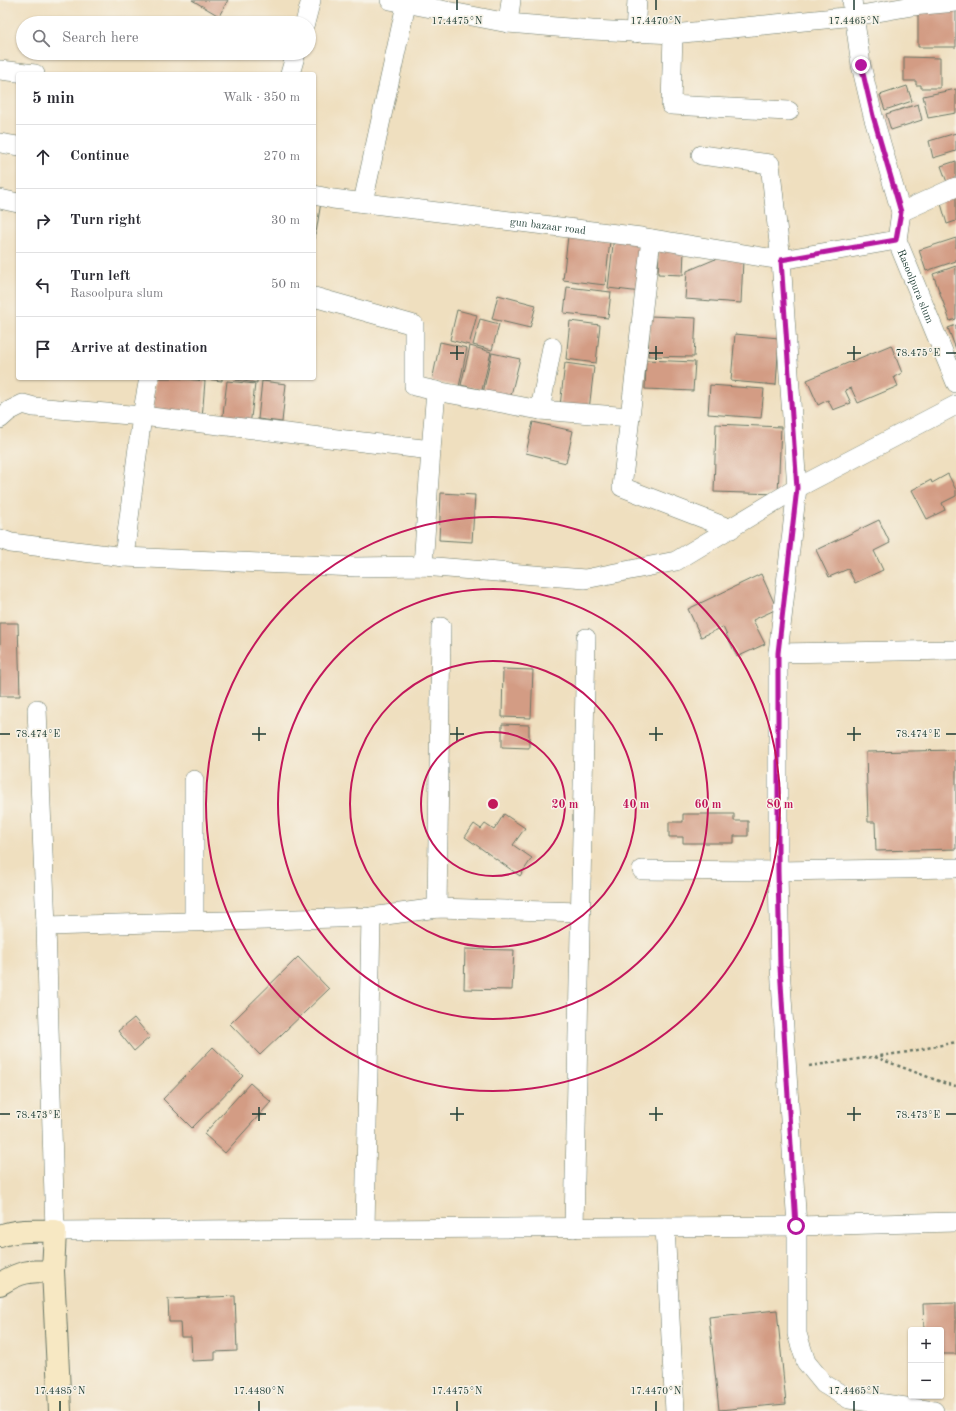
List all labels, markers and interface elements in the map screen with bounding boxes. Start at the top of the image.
search box [16,16,316,60]
text: 17.4475°N [431,16,483,26]
text: 17.4470°N [630,16,682,26]
text: 17.4465°N [828,16,880,26]
icon: search [30,27,52,49]
text: Search here [62,31,139,46]
route end [852,56,870,74]
text: 5 min [32,90,75,107]
text: Walk · 350 m [223,91,300,104]
icon: ahead [32,146,54,168]
text: Continue [70,149,129,164]
text: 270 m [263,150,300,163]
icon: right [32,210,54,232]
text: Turn right [70,213,141,228]
text: 30 m [271,214,300,227]
street label: gun bazaar road [509,217,587,237]
street label: Rasoolpura slum [894,248,935,325]
text: Turn left [70,269,130,284]
icon: left [32,274,54,296]
text: 50 m [271,278,300,291]
text: Rasoolpura slum [70,287,163,300]
icon: arrive [32,338,54,360]
text: Arrive at destination [70,341,208,356]
text: 78.475°E [896,348,940,358]
text: 78.474°E [16,729,60,739]
text: 78.474°E [896,729,940,739]
centre of rings [486,797,500,811]
text: 20 m [552,799,579,811]
text: 40 m [623,799,650,811]
text: 60 m [695,799,722,811]
text: 80 m [767,799,794,811]
text: 78.473°E [16,1110,60,1120]
text: 78.473°E [896,1110,940,1120]
route start [787,1217,805,1235]
map controls [908,1327,944,1399]
button: + [908,1327,944,1363]
button: − [908,1363,944,1399]
text: 17.4485°N [34,1386,86,1396]
text: 17.4480°N [233,1386,285,1396]
text: 17.4475°N [431,1386,483,1396]
text: 17.4470°N [630,1386,682,1396]
text: 17.4465°N [828,1386,880,1396]

